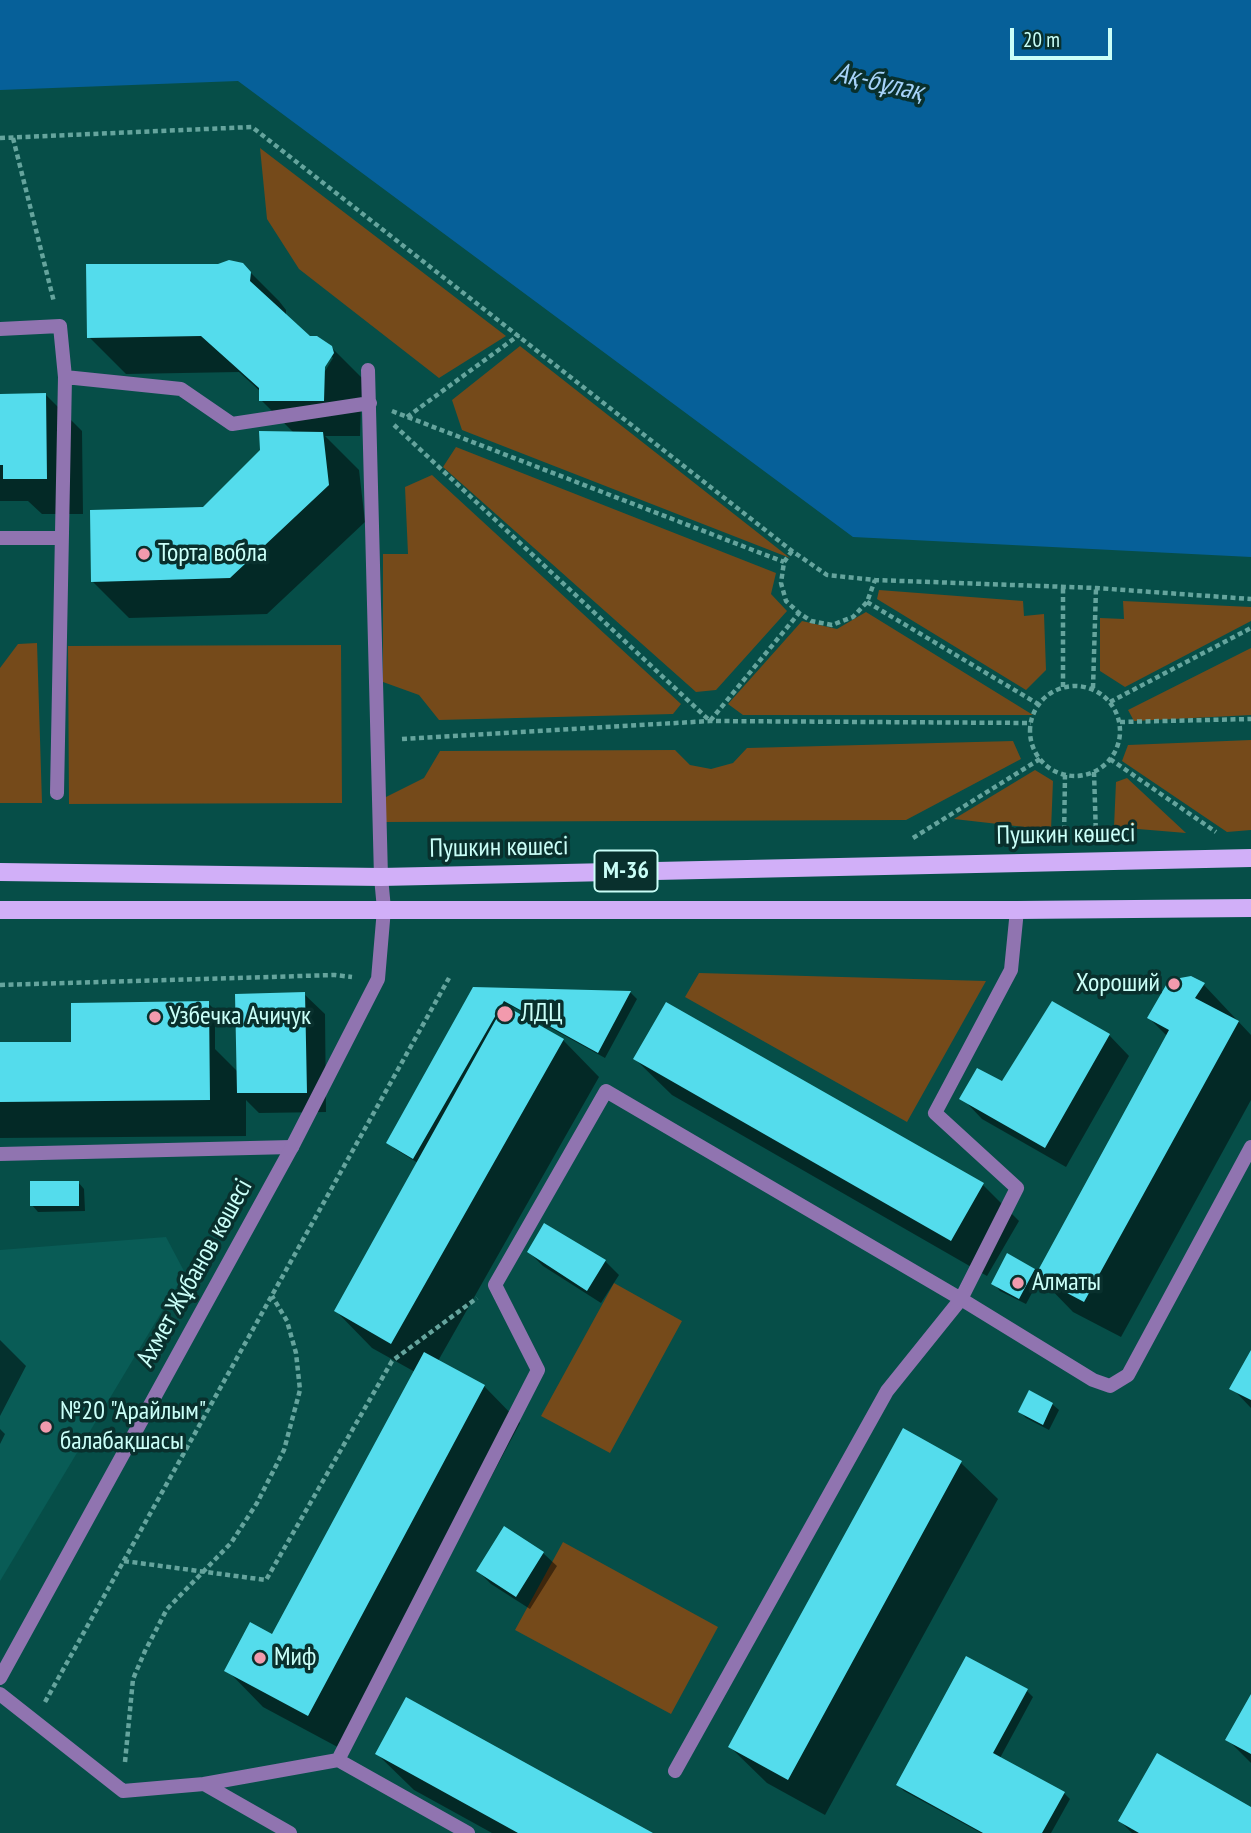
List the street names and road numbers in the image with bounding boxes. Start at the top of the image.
street label: Пушкин көшесі [996,818,1136,852]
street label: Пушкин көшесі [429,831,569,865]
road number: M-36 [594,850,658,892]
street label: Ахмет Жұбанов көшесі [130,1174,260,1372]

